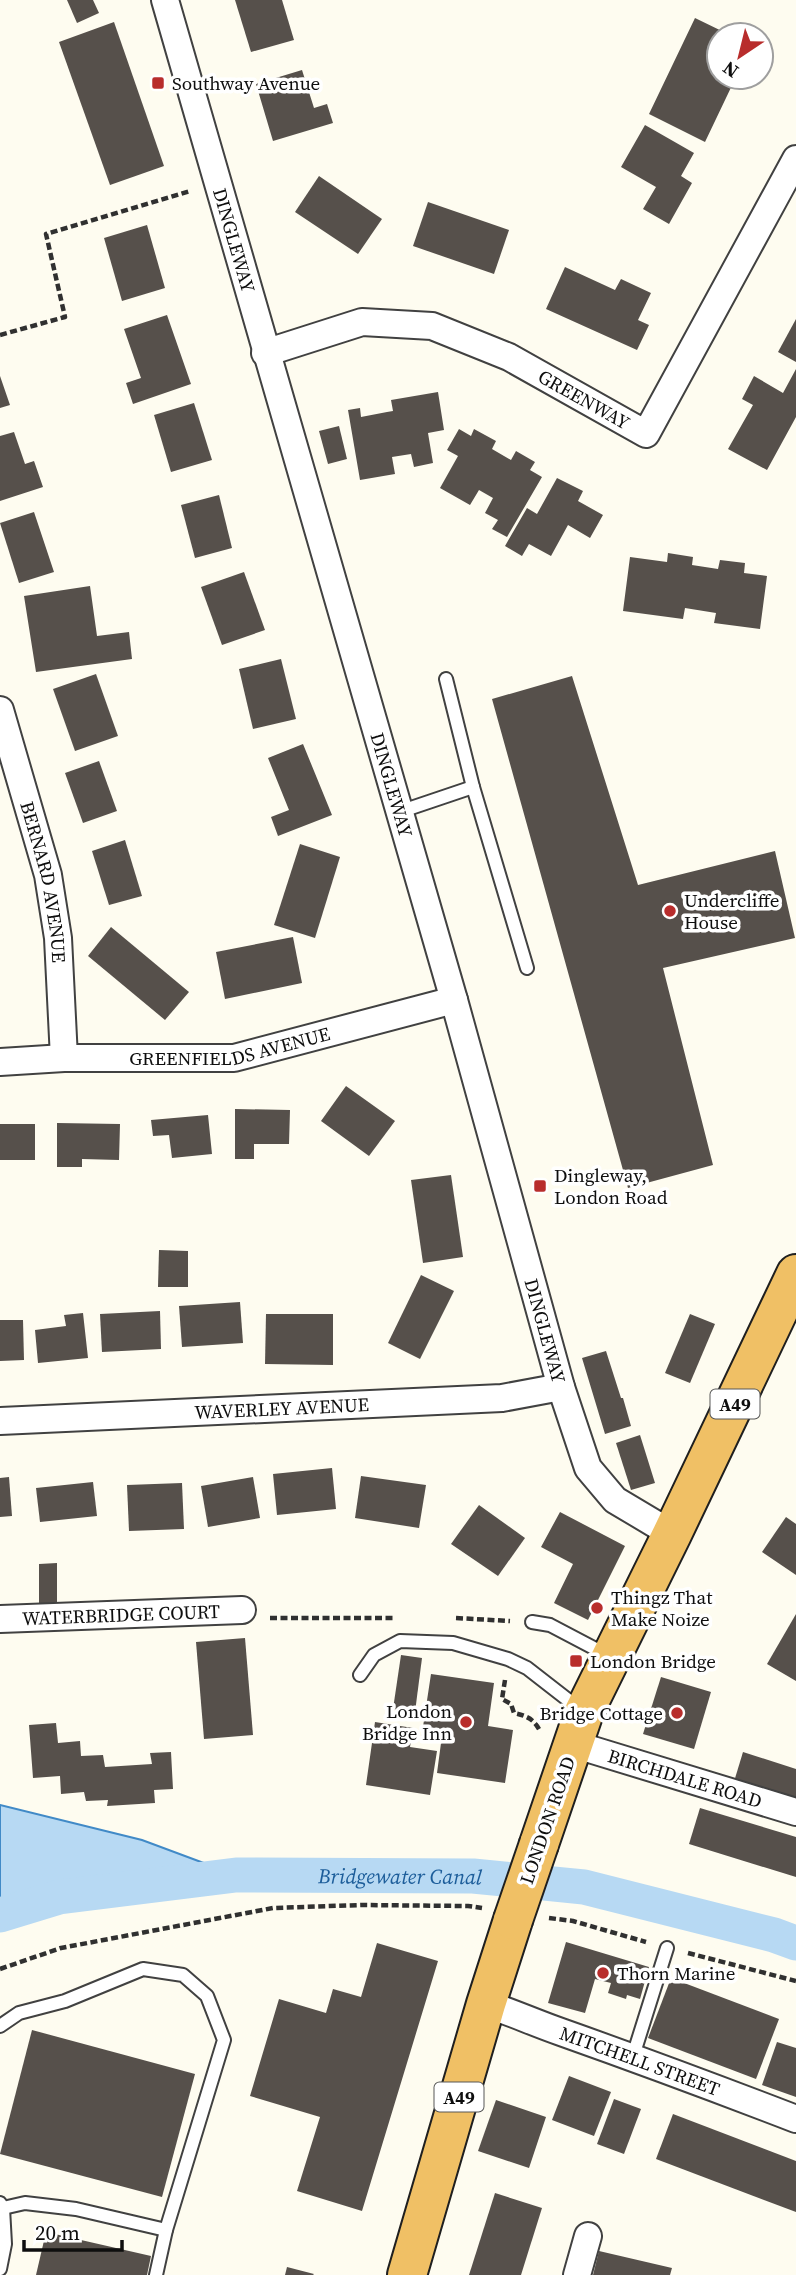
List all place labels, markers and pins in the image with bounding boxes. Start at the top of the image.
place label: Southway Avenue [172,70,320,96]
marker: Southway Avenue [150,75,166,91]
place label: Undercliffe House [684,887,779,935]
marker: Undercliffe House [662,903,678,919]
place label: Dingleway, London Road [554,1162,668,1210]
marker: Dingleway, London Road [532,1178,548,1194]
place label: Thingz That Make Noize [611,1584,713,1632]
marker: Thingz That Make Noize [589,1600,605,1616]
place label: London Bridge [590,1648,716,1674]
marker: London Bridge [568,1653,584,1669]
place label: London Bridge Inn [362,1698,452,1746]
place label: Bridge Cottage [539,1700,663,1726]
marker: Bridge Cottage [669,1705,685,1721]
marker: London Bridge Inn [458,1714,474,1730]
place label: Thorn Marine [617,1960,736,1986]
marker: Thorn Marine [595,1965,611,1981]

